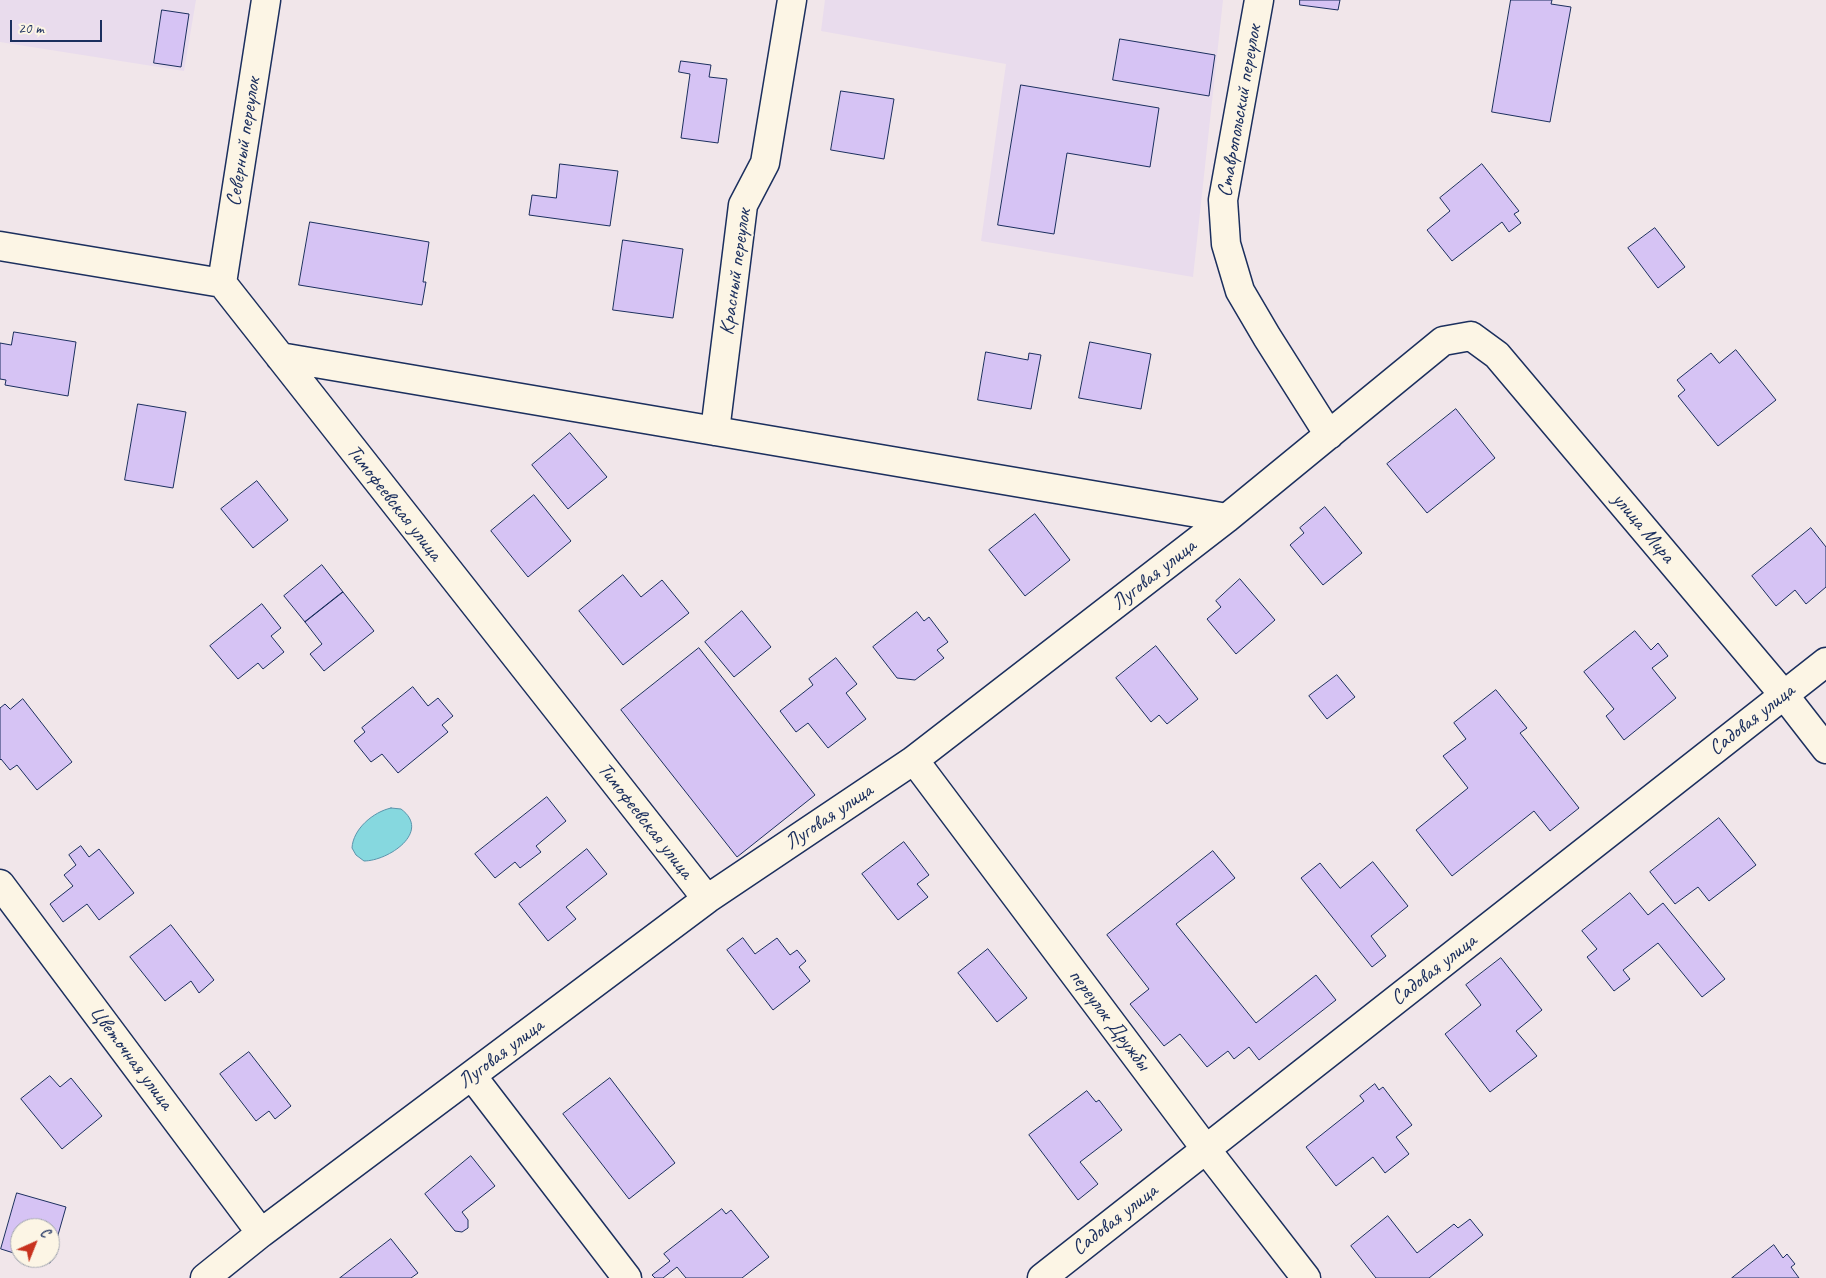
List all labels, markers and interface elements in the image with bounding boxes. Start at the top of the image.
scale bar [12,10,105,42]
text: 20 m [18,19,44,38]
street label: Ставропольский переулок [1212,23,1268,199]
street label: Северный переулок [221,76,267,208]
street label: Красный переулок [715,207,757,337]
street label: Тимофеевская улица [341,440,447,566]
street label: улица Мира [1606,488,1680,568]
street label: Луговая улица [1107,534,1201,616]
street label: Садовая улица [1704,679,1800,761]
street label: Тимофеевская улица [592,758,698,884]
street label: Луговая улица [780,778,878,856]
street label: Садовая улица [1386,929,1482,1011]
street label: переулок Дружбы [1063,964,1155,1076]
street label: Цветочная улица [84,1001,178,1115]
street label: Луговая улица [453,1014,549,1094]
street label: Садовая улица [1067,1179,1163,1261]
north arrow [10,1218,60,1268]
text: С [37,1224,53,1241]

